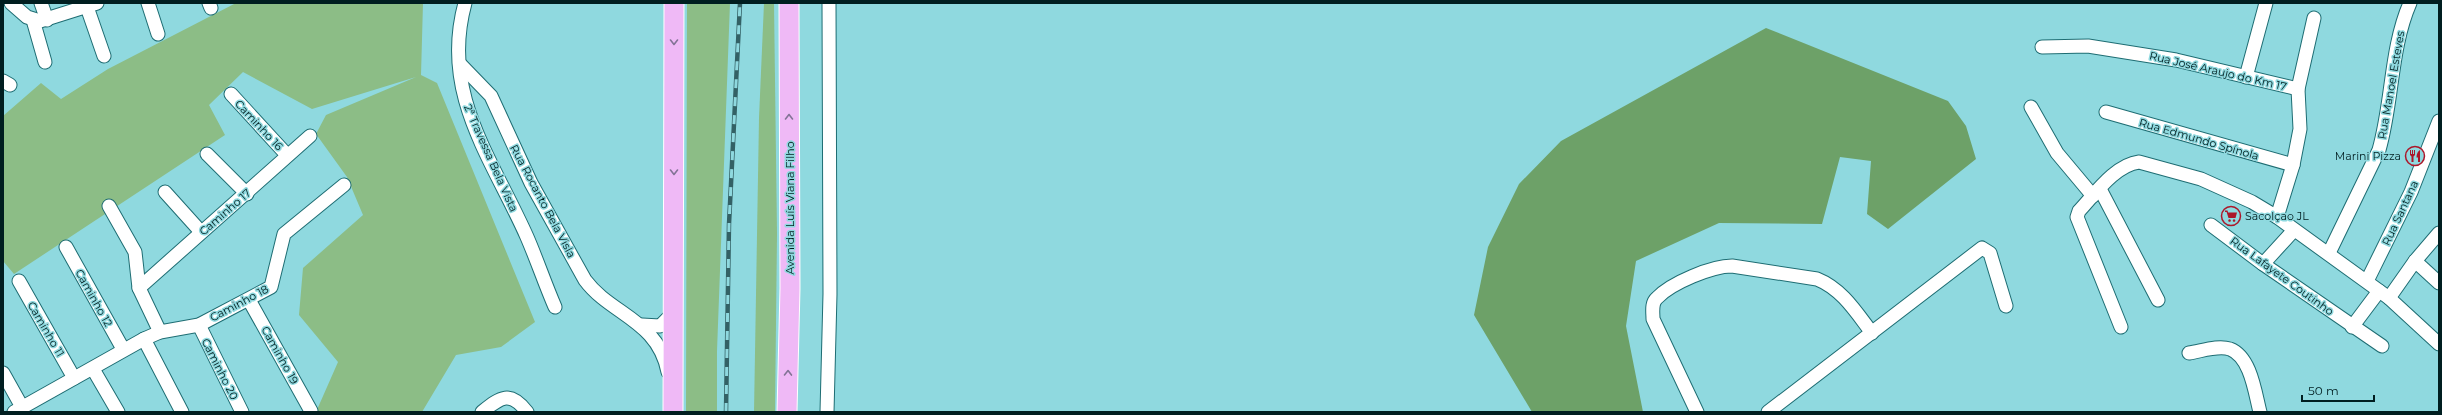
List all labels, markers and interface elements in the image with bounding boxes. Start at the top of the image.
street label: Rua Manoel Esteves [2375,29,2408,140]
one-way arrow [670,39,678,45]
street label: Rua José Araujo do Km 17 [2148,48,2288,94]
street label: Caminho 16 [232,97,286,153]
street label: 2ª Travessa Bela Vista [461,102,521,214]
one-way arrow [785,114,793,120]
street label: Rua Edmundo Spínola [2137,115,2261,163]
street label: Avenida Luís Viana Filho [783,141,797,275]
street label: Rua Rocanto Bela Visla [507,142,579,260]
restaurant icon: Marini Pizza [2404,145,2426,167]
place label: Marini Pizza [2335,149,2401,163]
one-way arrow [670,169,678,175]
street label: Rua Santana [2379,178,2421,248]
street label: Caminho 17 [196,186,254,238]
supermarket icon: Sacolçao JL [2220,205,2242,227]
place label: Sacolçao JL [2245,209,2309,223]
street label: Rua Lafayete Coutinho [2227,234,2337,318]
street label: Caminho 12 [72,267,116,329]
street label: Caminho 18 [207,282,271,324]
street label: Caminho 11 [25,299,67,359]
street label: Caminho 19 [258,324,302,387]
street label: Caminho 20 [199,336,241,402]
one-way arrow [784,370,792,376]
scale bar [2302,377,2374,403]
text: 50 m [2308,383,2339,398]

